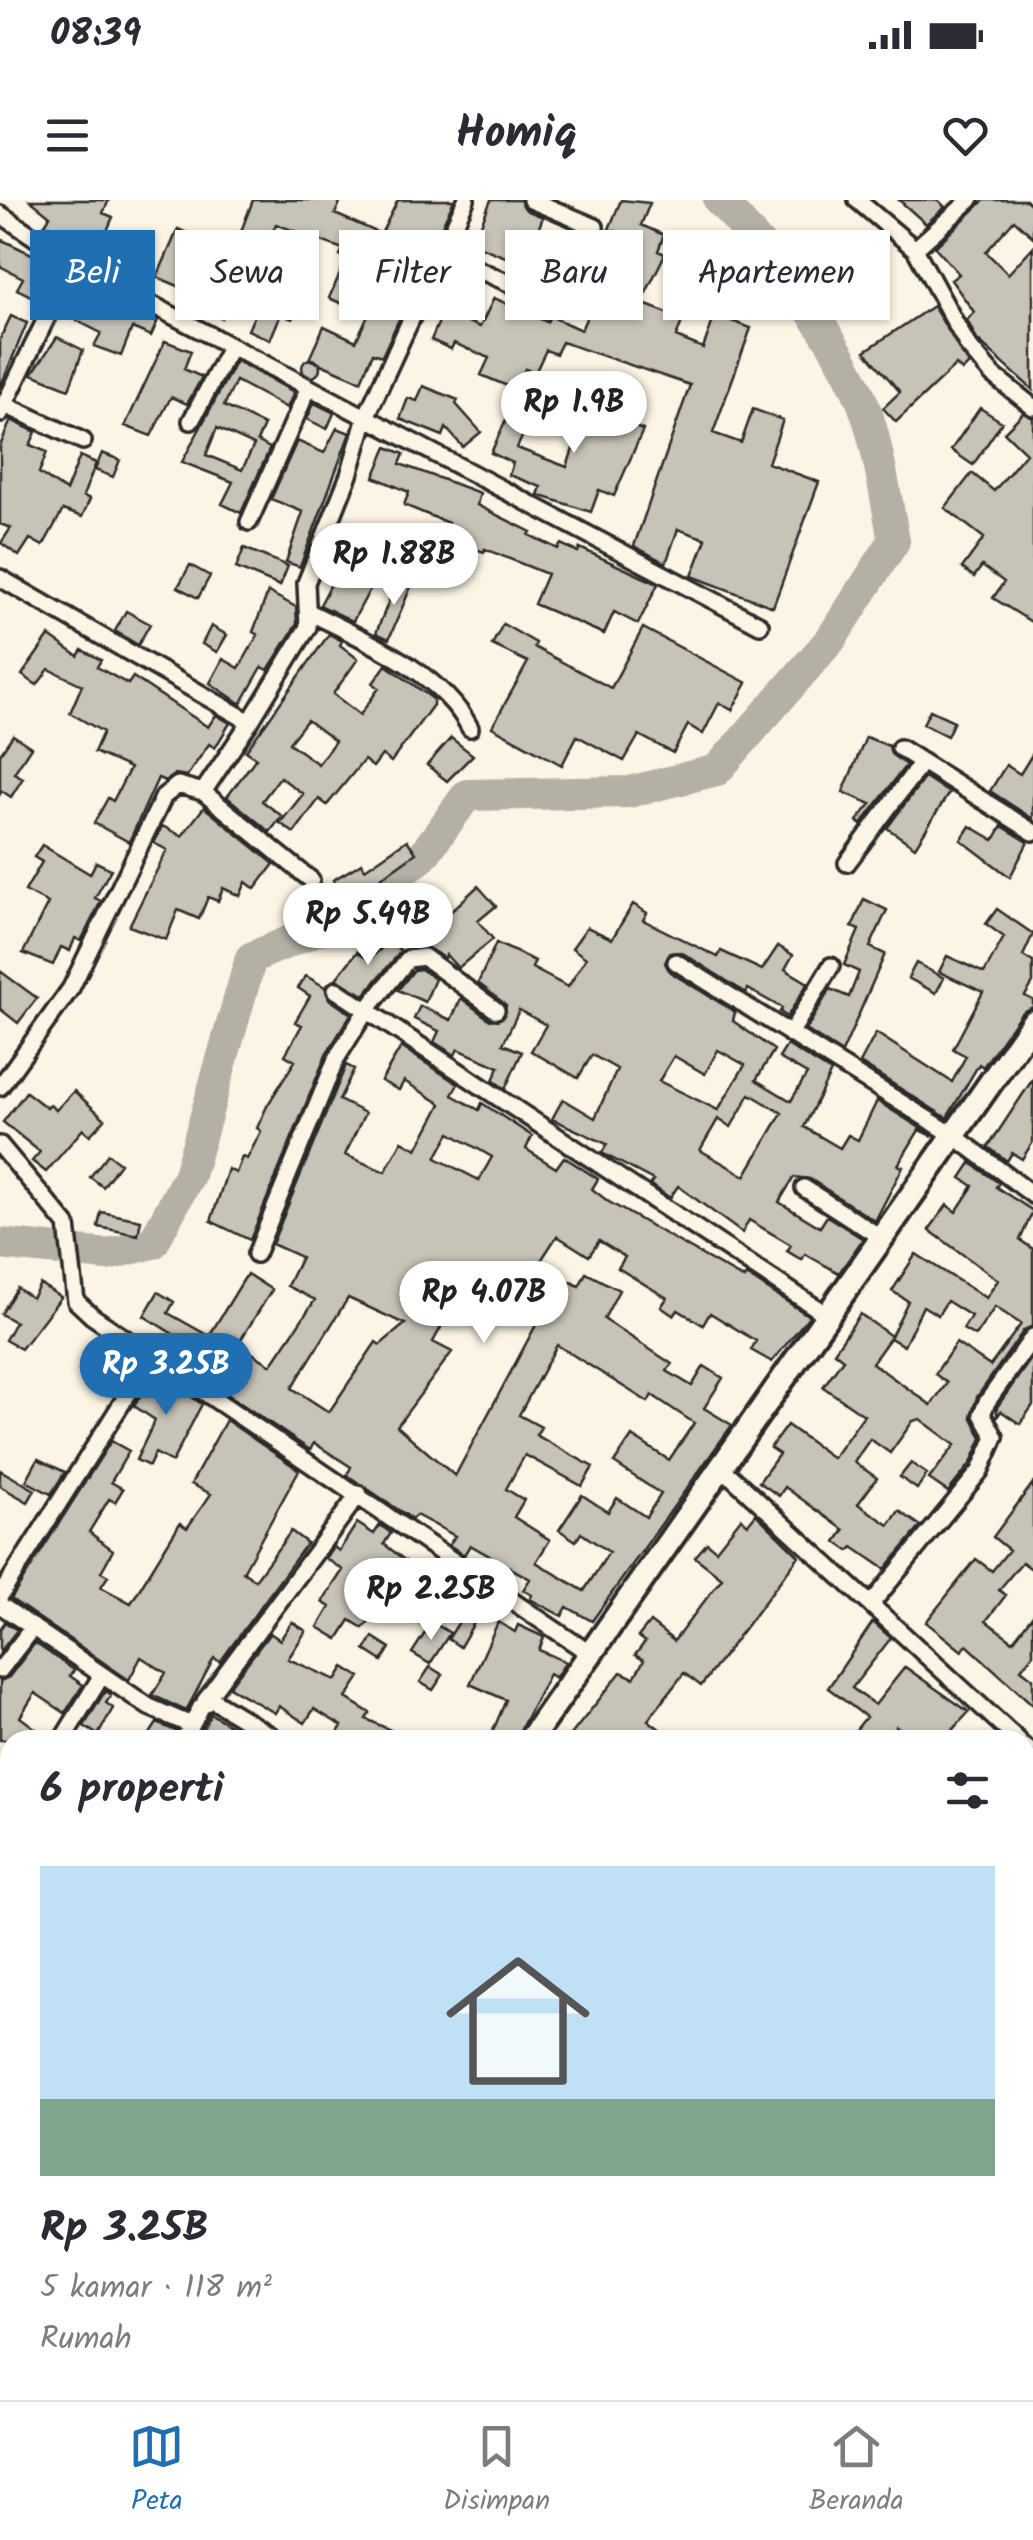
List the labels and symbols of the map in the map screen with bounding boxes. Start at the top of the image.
pin: Rp 1.9B [482,371,666,456]
pin: Rp 1.88B [291,523,497,608]
pin: Rp 5.49B [265,883,471,968]
pin: Rp 4.07B [381,1261,587,1346]
pin: Rp 3.25B [63,1333,269,1418]
pin: Rp 2.25B [328,1558,534,1643]

